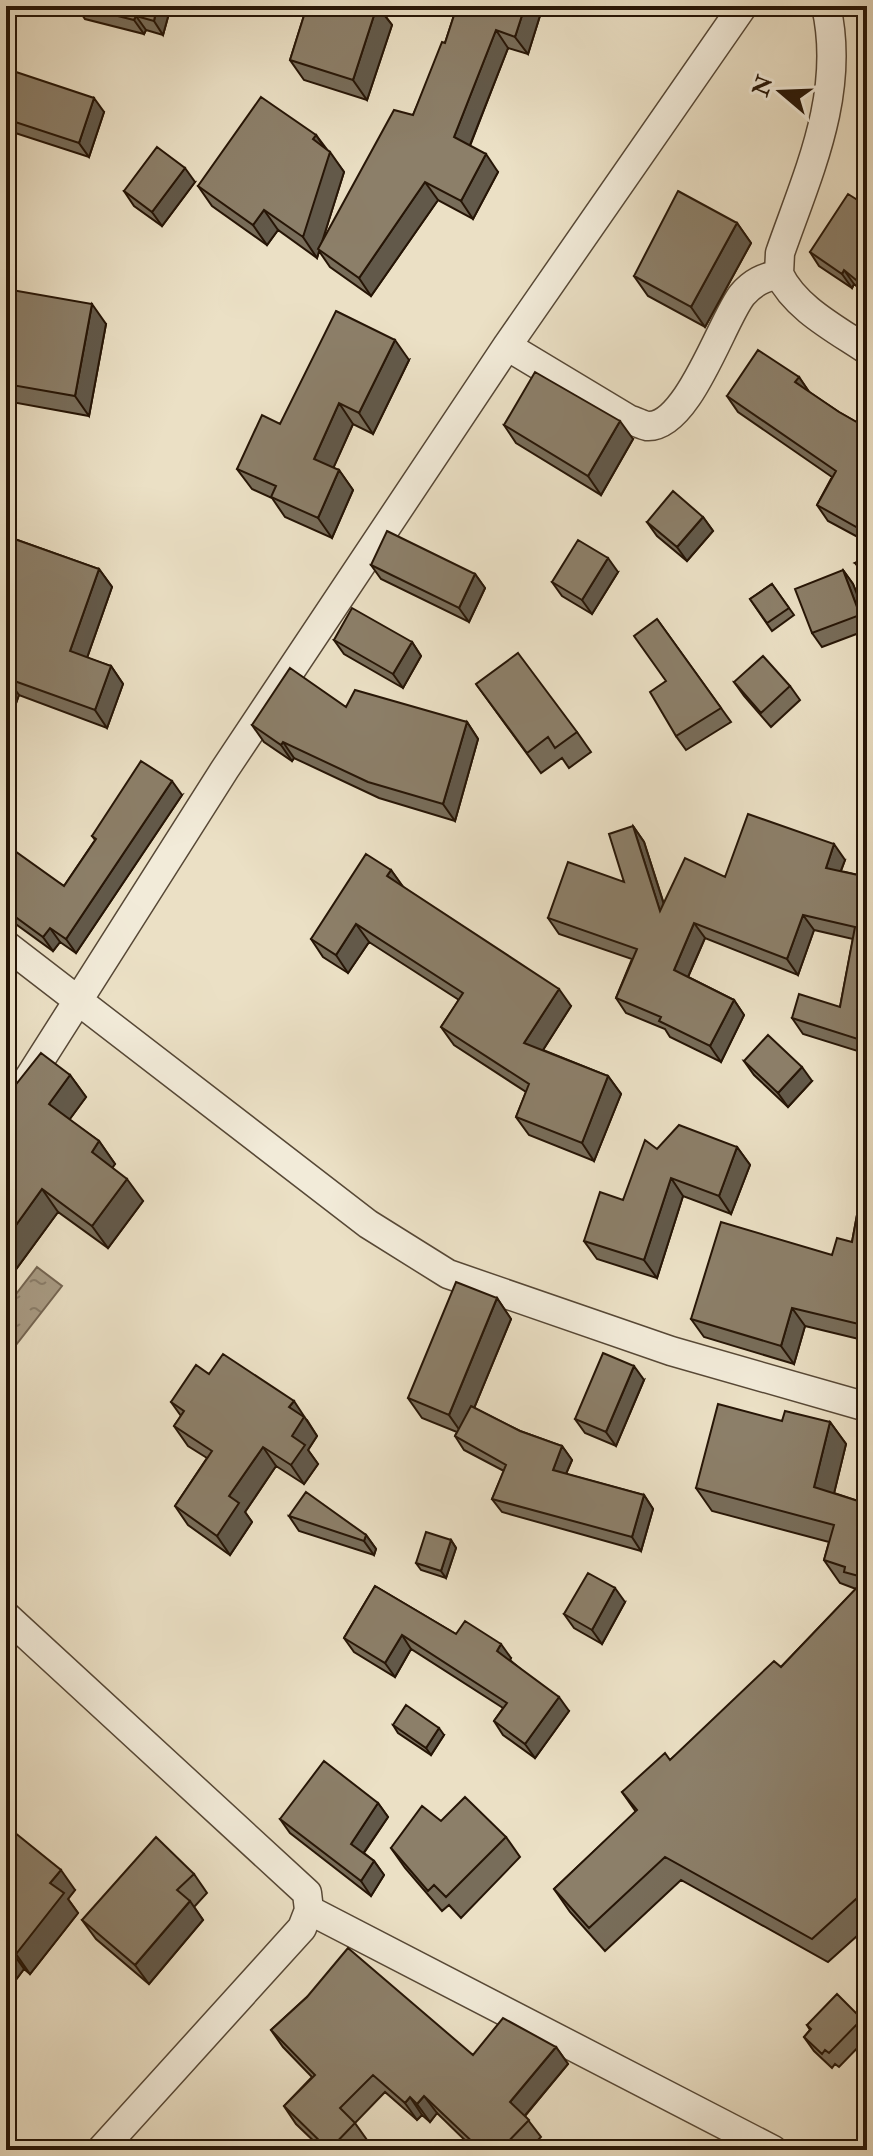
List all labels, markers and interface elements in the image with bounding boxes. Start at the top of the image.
north arrow [741,52,821,132]
text: N [746,72,780,101]

